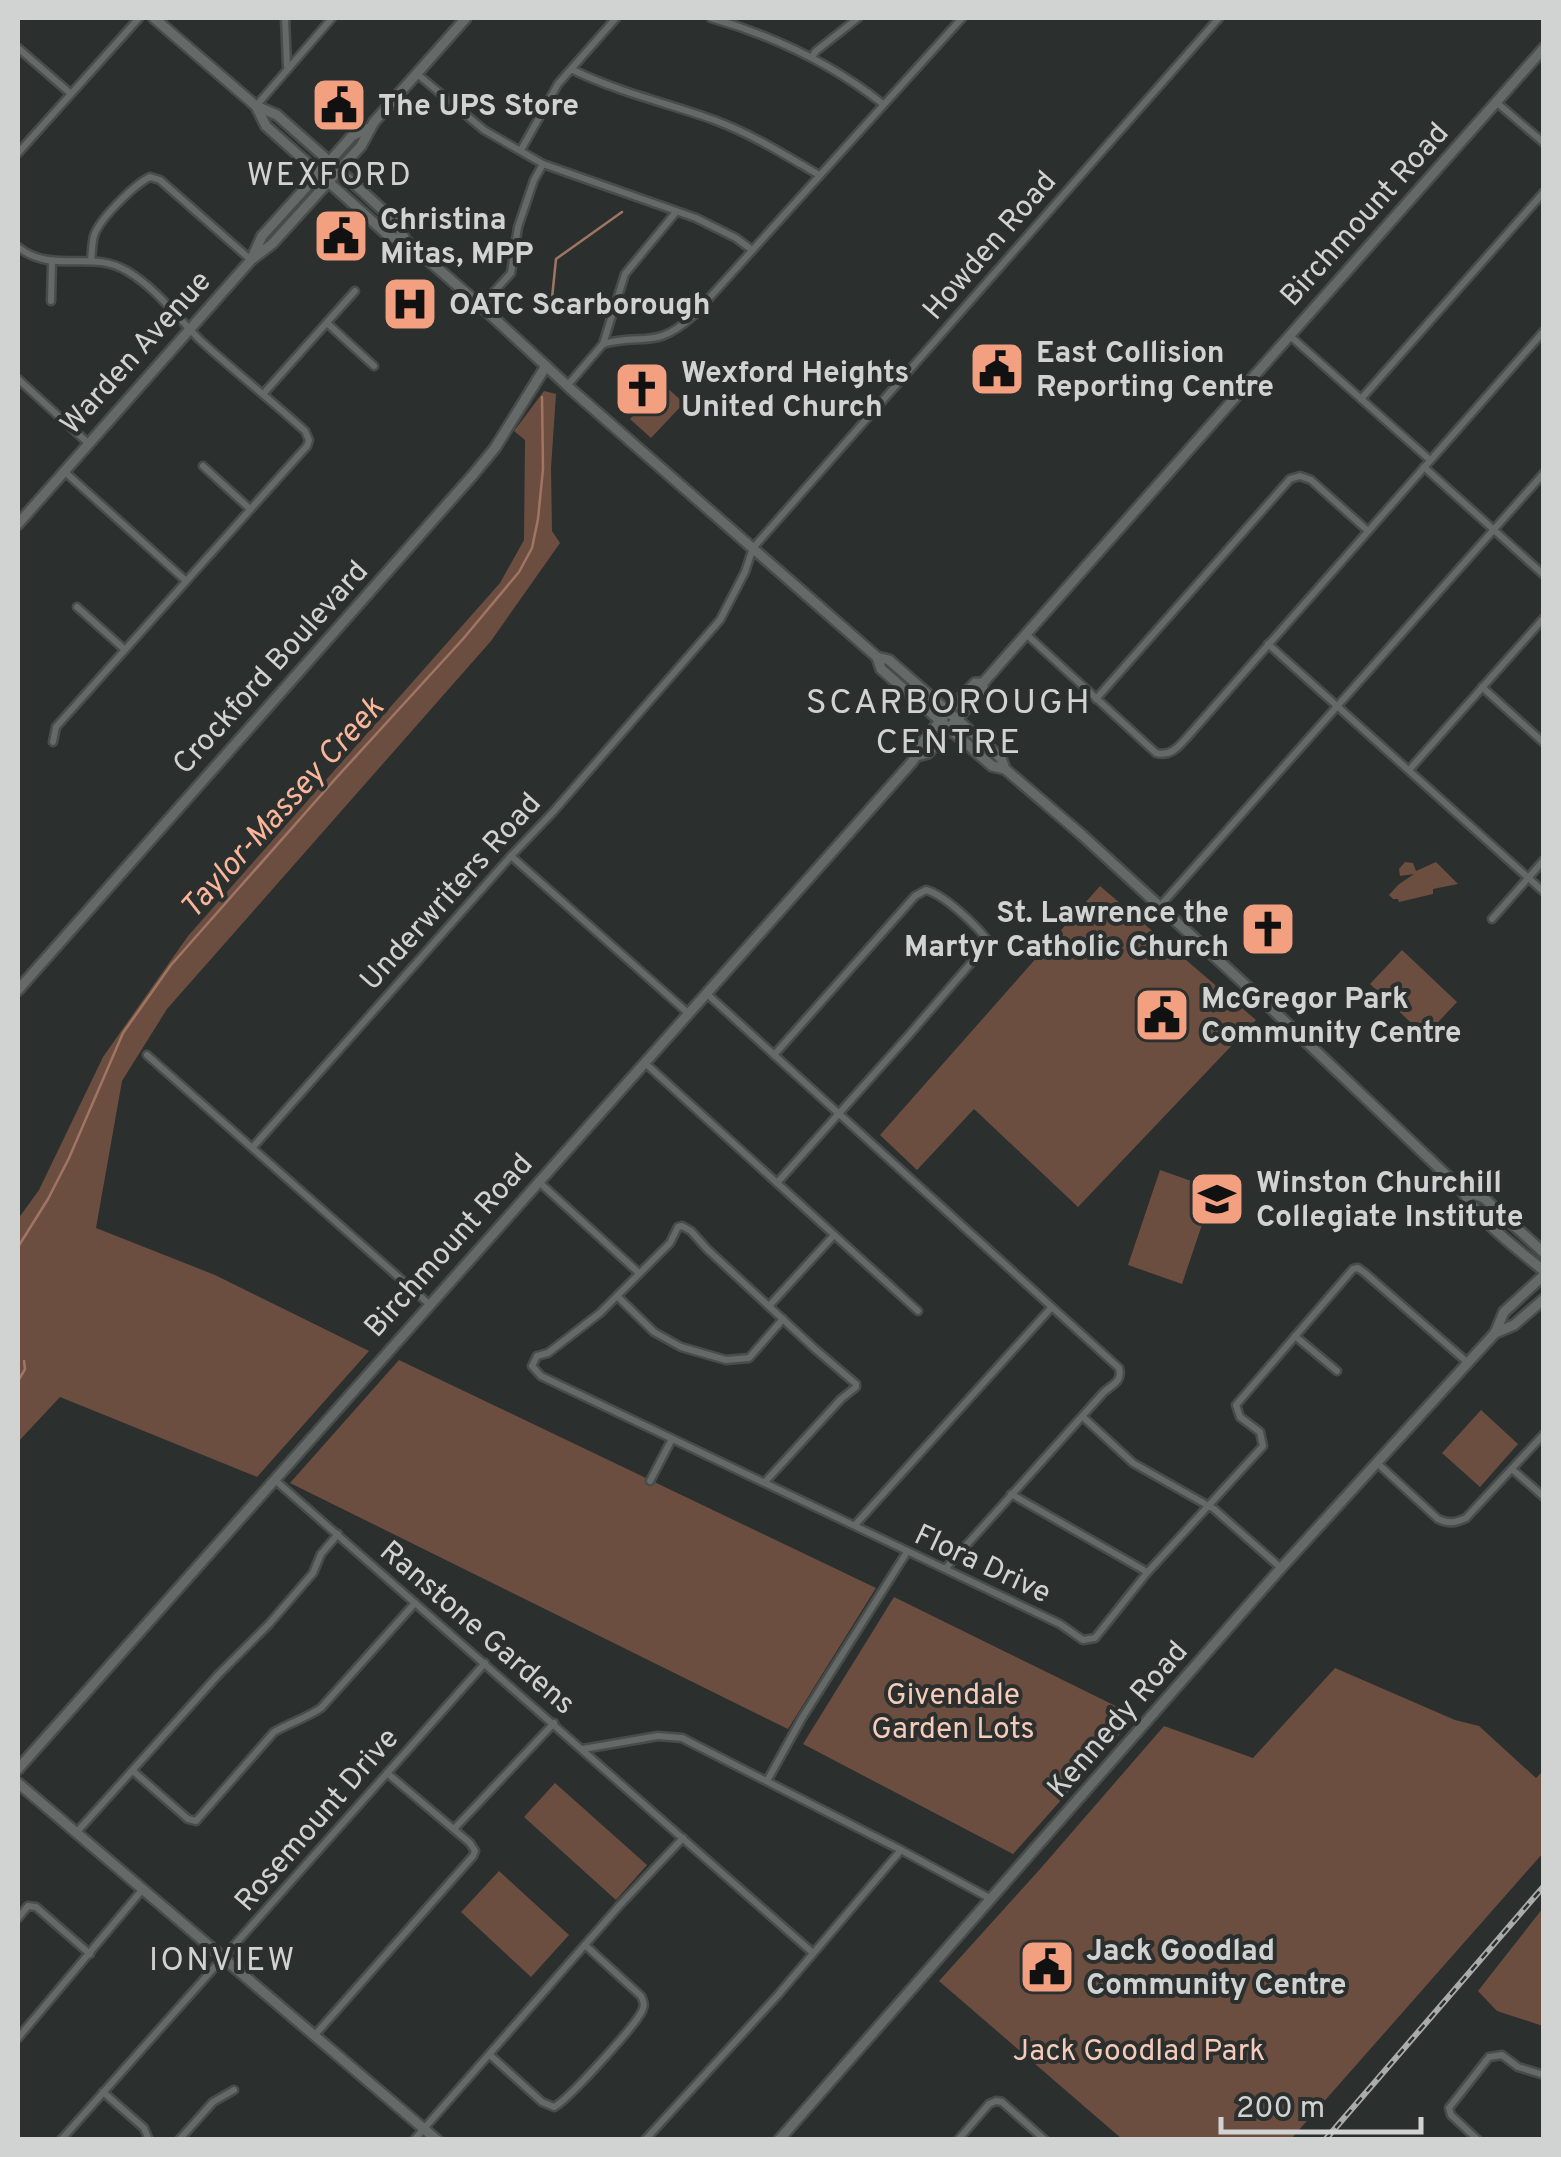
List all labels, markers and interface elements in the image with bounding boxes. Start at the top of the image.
public building icon: The UPS Store [309,75,369,135]
place label: The UPS Store [378,89,579,126]
street label: Birchmount Road [1274,116,1458,315]
district label: WEXFORD [247,157,413,197]
street label: Howden Road [916,165,1066,329]
place label: Christina Mitas, MPP [380,203,533,274]
public building icon: Christina Mitas, MPP [311,206,371,266]
street label: Warden Avenue [54,264,220,443]
hospital icon: OATC Scarborough [380,274,440,334]
place label: OATC Scarborough [449,288,710,325]
place label: East Collision Reporting Centre [1036,336,1274,407]
public building icon: East Collision Reporting Centre [967,339,1027,399]
place label: Wexford Heights United Church [681,356,909,427]
church icon: Wexford Heights United Church [612,359,672,419]
street label: Crockford Boulevard [166,554,377,783]
district label: SCARBOROUGH CENTRE [806,682,1092,766]
water label: Taylor-Massey Creek [173,689,394,928]
street label: Underwriters Road [353,786,550,999]
place label: St. Lawrence the Martyr Catholic Church [904,896,1229,967]
church icon: St. Lawrence the Martyr Catholic Church [1238,899,1298,959]
place label: McGregor Park Community Centre [1201,982,1462,1053]
public building icon: McGregor Park Community Centre [1132,985,1192,1045]
street label: Birchmount Road [358,1147,542,1346]
place label: Winston Churchill Collegiate Institute [1256,1166,1524,1237]
school or university icon: Winston Churchill Collegiate Institute [1187,1169,1247,1229]
street label: Flora Drive [908,1518,1056,1613]
street label: Ranstone Gardens [371,1534,582,1724]
street label: Kennedy Road [1041,1635,1197,1807]
park label: Givendale Garden Lots [871,1678,1035,1749]
street label: Rosemount Drive [228,1721,408,1920]
place label: Jack Goodlad Community Centre [1086,1934,1347,2005]
public building icon: Jack Goodlad Community Centre [1017,1937,1077,1997]
district label: IONVIEW [149,1942,297,1982]
park label: Jack Goodlad Park [1013,2034,1265,2071]
scale bar [1221,2072,1421,2134]
text: 200 m [1236,2091,1325,2128]

